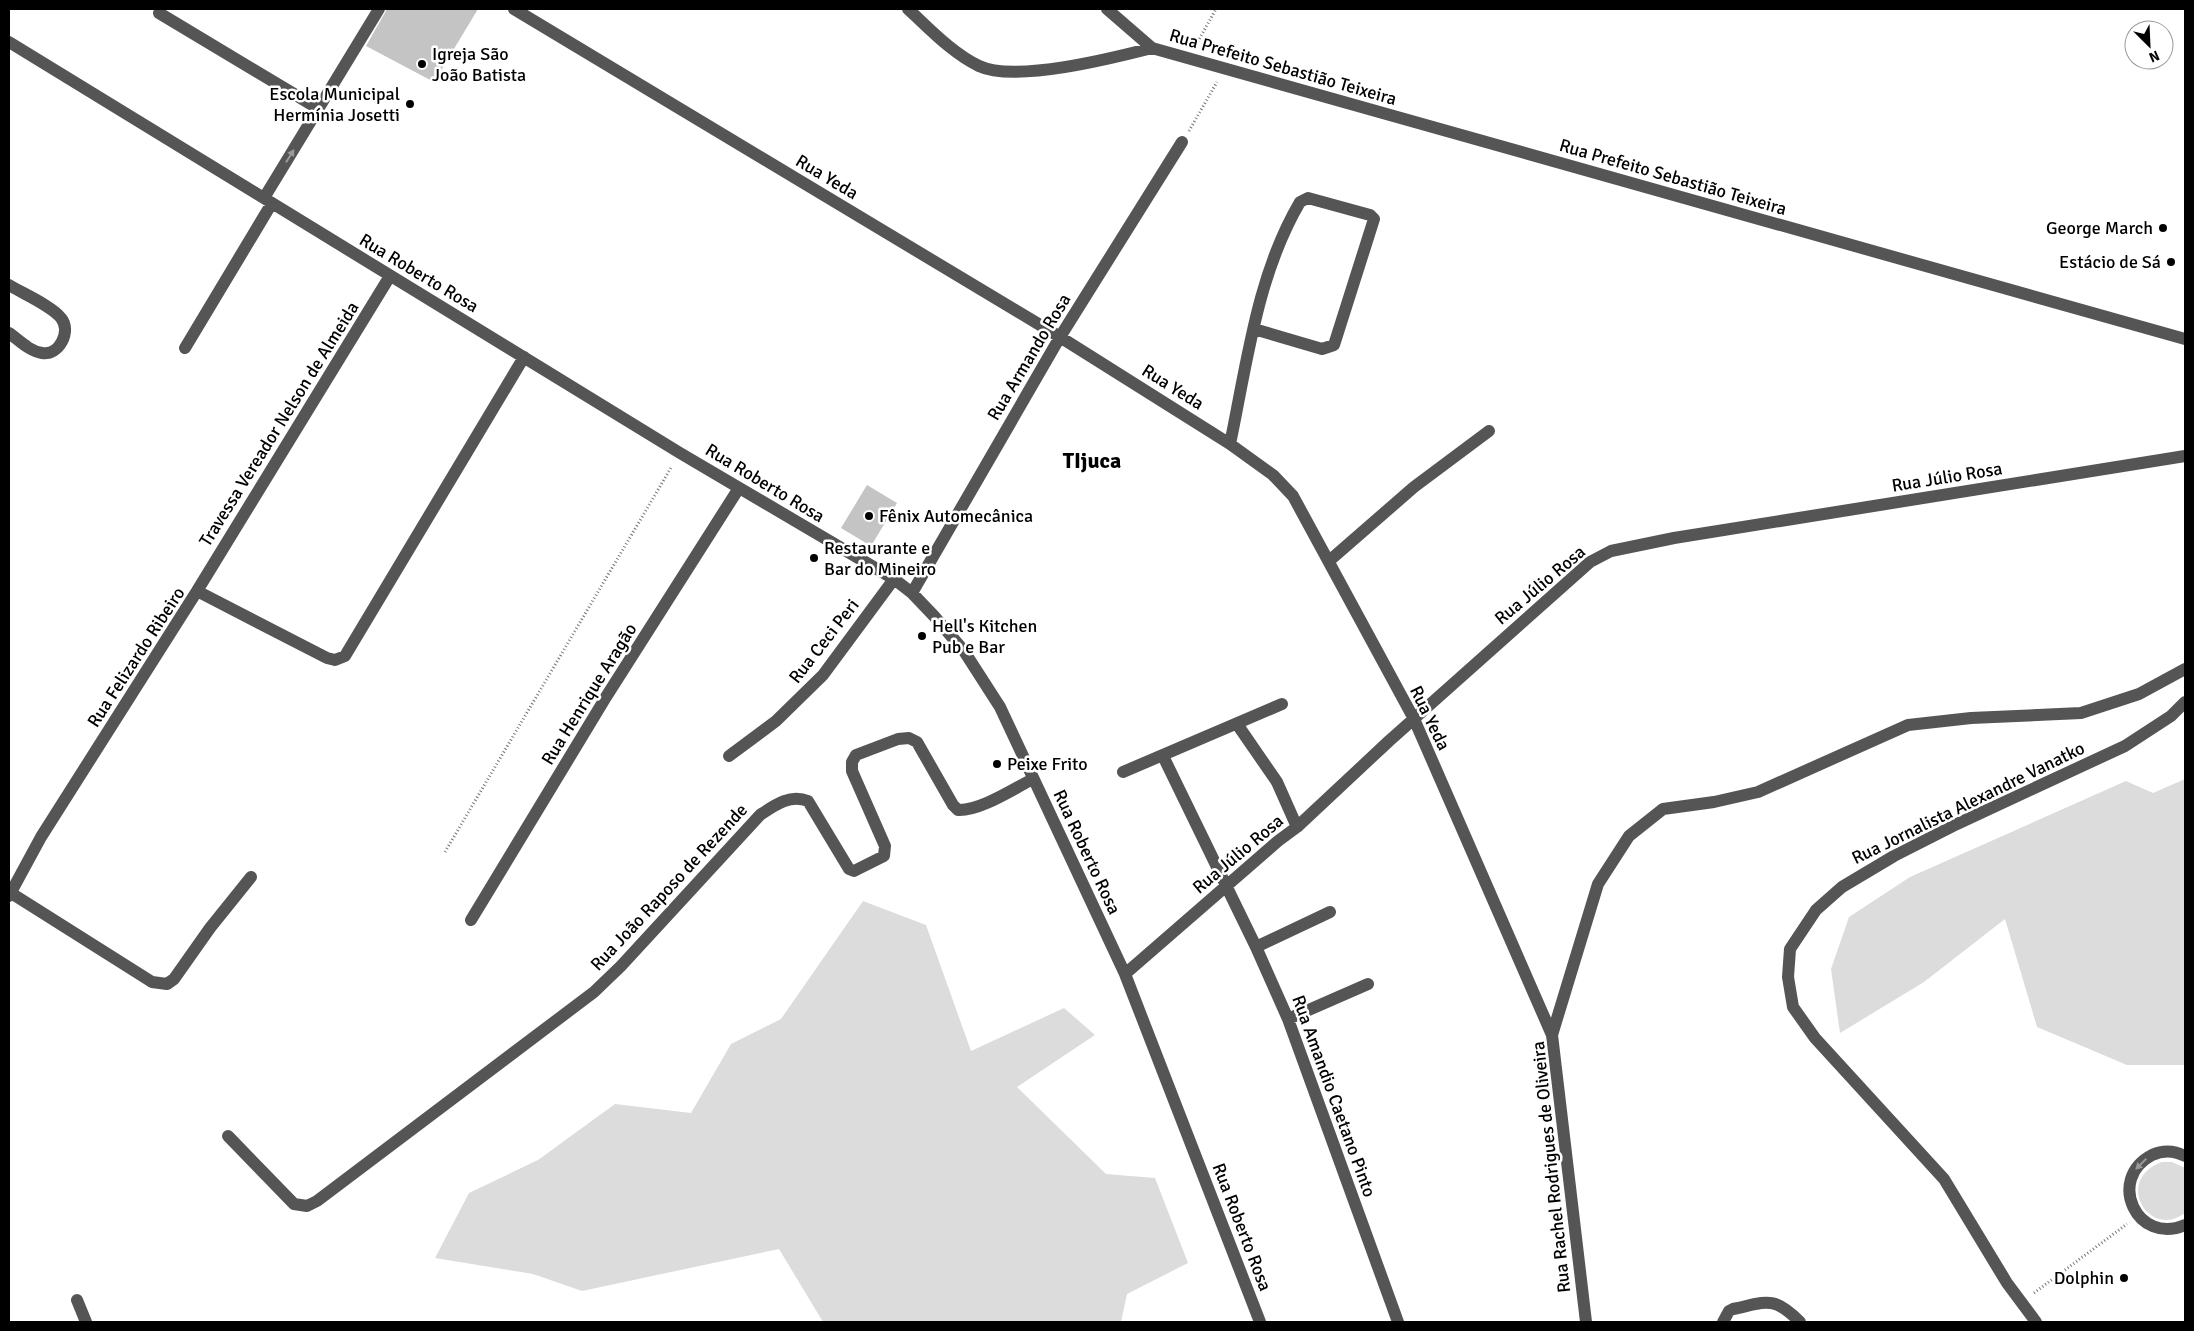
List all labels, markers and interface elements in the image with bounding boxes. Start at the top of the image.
north arrow [2124,20,2174,70]
street label: Rua Prefeito Sebastião Teixeira [1167,24,1399,110]
place label: Igreja São João Batista [432,43,526,86]
text: N [2146,47,2162,66]
marker: Igreja São João Batista [416,58,428,70]
place label: Escola Municipal Hermínia Josetti [269,83,400,126]
marker: Escola Municipal Hermínia Josetti [404,98,416,110]
street label: Rua Prefeito Sebastião Teixeira [1557,134,1789,220]
one-way arrow [285,150,294,163]
street label: Rua Yeda [792,150,862,204]
place label: George March [2046,217,2153,239]
marker: George March [2157,222,2169,234]
street label: Rua Roberto Rosa [355,229,483,317]
place label: Estácio de Sá [2059,251,2161,273]
marker: Estácio de Sá [2165,256,2177,268]
street label: Rua Armando Rosa [982,290,1076,424]
street label: Travessa Vereador Nelson de Almeida [194,298,364,550]
street label: Rua Yeda [1138,359,1208,415]
street label: Rua Roberto Rosa [701,439,829,527]
district label: TIjuca [1063,447,1121,474]
street label: Rua Júlio Rosa [1890,457,2004,497]
place label: Fênix Automecânica [879,505,1033,527]
marker: Fênix Automecânica [863,510,875,522]
place label: Restaurante e Bar do Mineiro [824,537,936,580]
street label: Rua Júlio Rosa [1490,541,1590,629]
marker: Restaurante e Bar do Mineiro [808,552,820,564]
street label: Rua Felizardo Ribeiro [83,583,189,731]
street label: Rua Ceci Peri [784,594,864,688]
place label: Hell's Kitchen Pub e Bar [932,615,1037,658]
street label: Rua Henrique Aragão [537,619,641,769]
marker: Hell's Kitchen Pub e Bar [916,630,928,642]
street label: Rua Yeda [1405,682,1455,754]
street label: Rua Jornalista Alexandre Vanatko [1848,737,2088,869]
place label: Peixe Frito [1007,753,1088,775]
marker: Peixe Frito [991,758,1003,770]
street label: Rua Roberto Rosa [1048,786,1126,918]
street label: Rua João Raposo de Rezende [586,799,752,975]
street label: Rua Júlio Rosa [1188,810,1288,898]
street label: Rua Amandio Caetano Pinto [1287,992,1381,1200]
street label: Rua Rachel Rodrigues de Oliveira [1527,1040,1575,1294]
one-way arrow [2135,1158,2147,1170]
street label: Rua Roberto Rosa [1208,1160,1276,1294]
place label: Dolphin [2054,1267,2114,1289]
marker: Dolphin [2118,1272,2130,1284]

